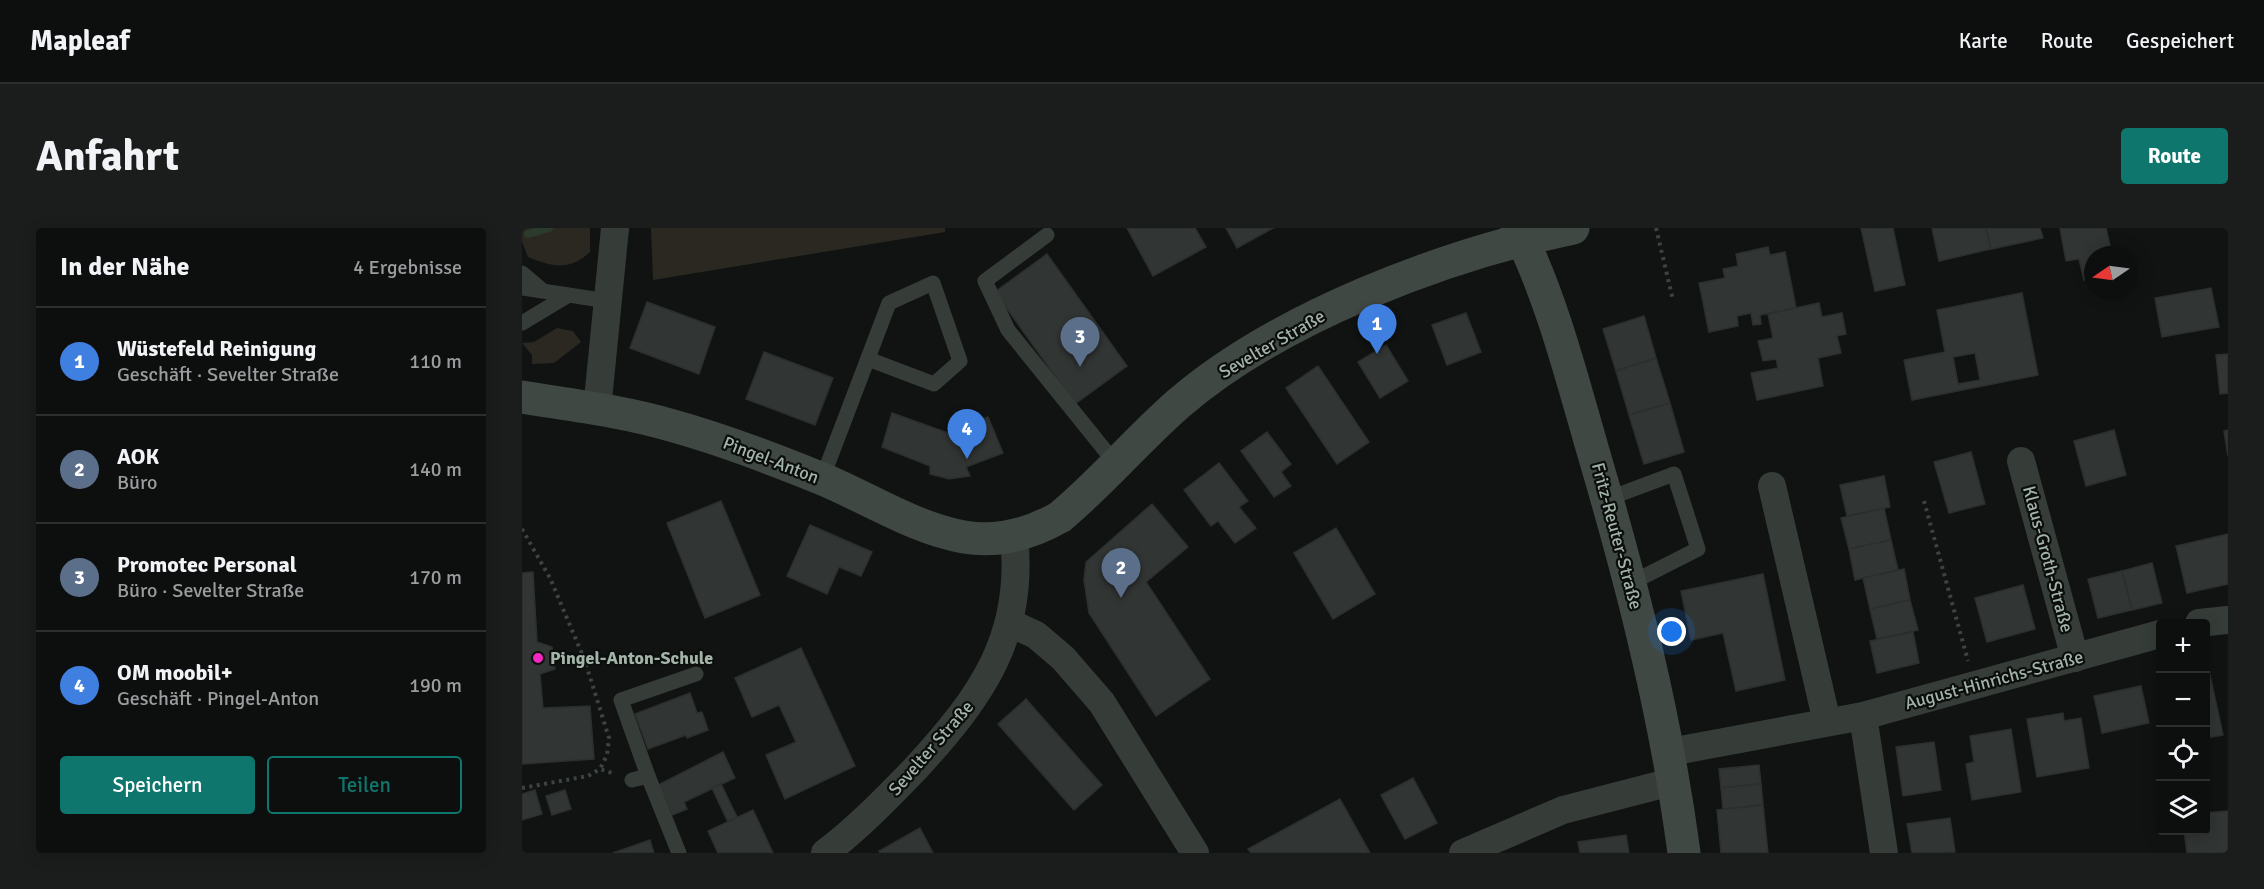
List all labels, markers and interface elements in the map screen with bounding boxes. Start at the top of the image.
text: Mapleaf [30,24,130,58]
text: Karte [1959,28,2008,54]
text: Route [2041,28,2093,54]
text: Gespeichert [2126,28,2234,54]
button: Route [2121,128,2228,184]
text: Anfahrt [36,131,179,182]
north arrow [2084,246,2138,300]
text: In der Nähe [60,251,190,283]
text: 4 Ergebnisse [353,255,462,280]
pin: 1 [1358,304,1396,354]
street label: Sevelter Straße [1215,305,1329,383]
pin: 3 [1060,318,1100,367]
text: Wüstefeld Reinigung [117,335,316,362]
text: 1 [74,349,85,374]
text: 110 m [409,349,462,374]
text: Geschäft · Sevelter Straße [117,362,339,387]
pin: 4 [948,410,986,459]
street label: Pingel-Anton [720,432,822,488]
text: AOK [117,443,159,470]
text: 2 [74,457,85,482]
text: 140 m [409,457,462,482]
street label: Fritz-Reuter-Straße [1587,460,1647,612]
text: Büro [117,470,157,495]
street label: Klaus-Groth-Straße [2018,483,2078,635]
pin: 2 [1102,548,1140,598]
text: Promotec Personal [117,551,297,578]
text: 3 [74,565,85,590]
text: 170 m [409,565,462,590]
text: Büro · Sevelter Straße [117,578,304,603]
your location [1657,617,1686,646]
map controls [2156,619,2210,835]
button: + [2156,619,2210,673]
street label: August-Hinrichs-Straße [1902,646,2086,714]
place label: Pingel-Anton-Schule [550,647,713,669]
marker: Pingel-Anton-Schule [531,651,545,665]
text: OM moobil+ [117,659,233,686]
text: 4 [74,673,85,698]
text: 190 m [409,673,462,698]
button: − [2156,673,2210,727]
text: Geschäft · Pingel-Anton [117,686,319,711]
street label: Sevelter Straße [884,696,978,800]
button: locate [2156,727,2210,781]
button: Speichern [60,756,255,814]
button: Teilen [267,756,462,814]
button: layers [2156,781,2210,835]

